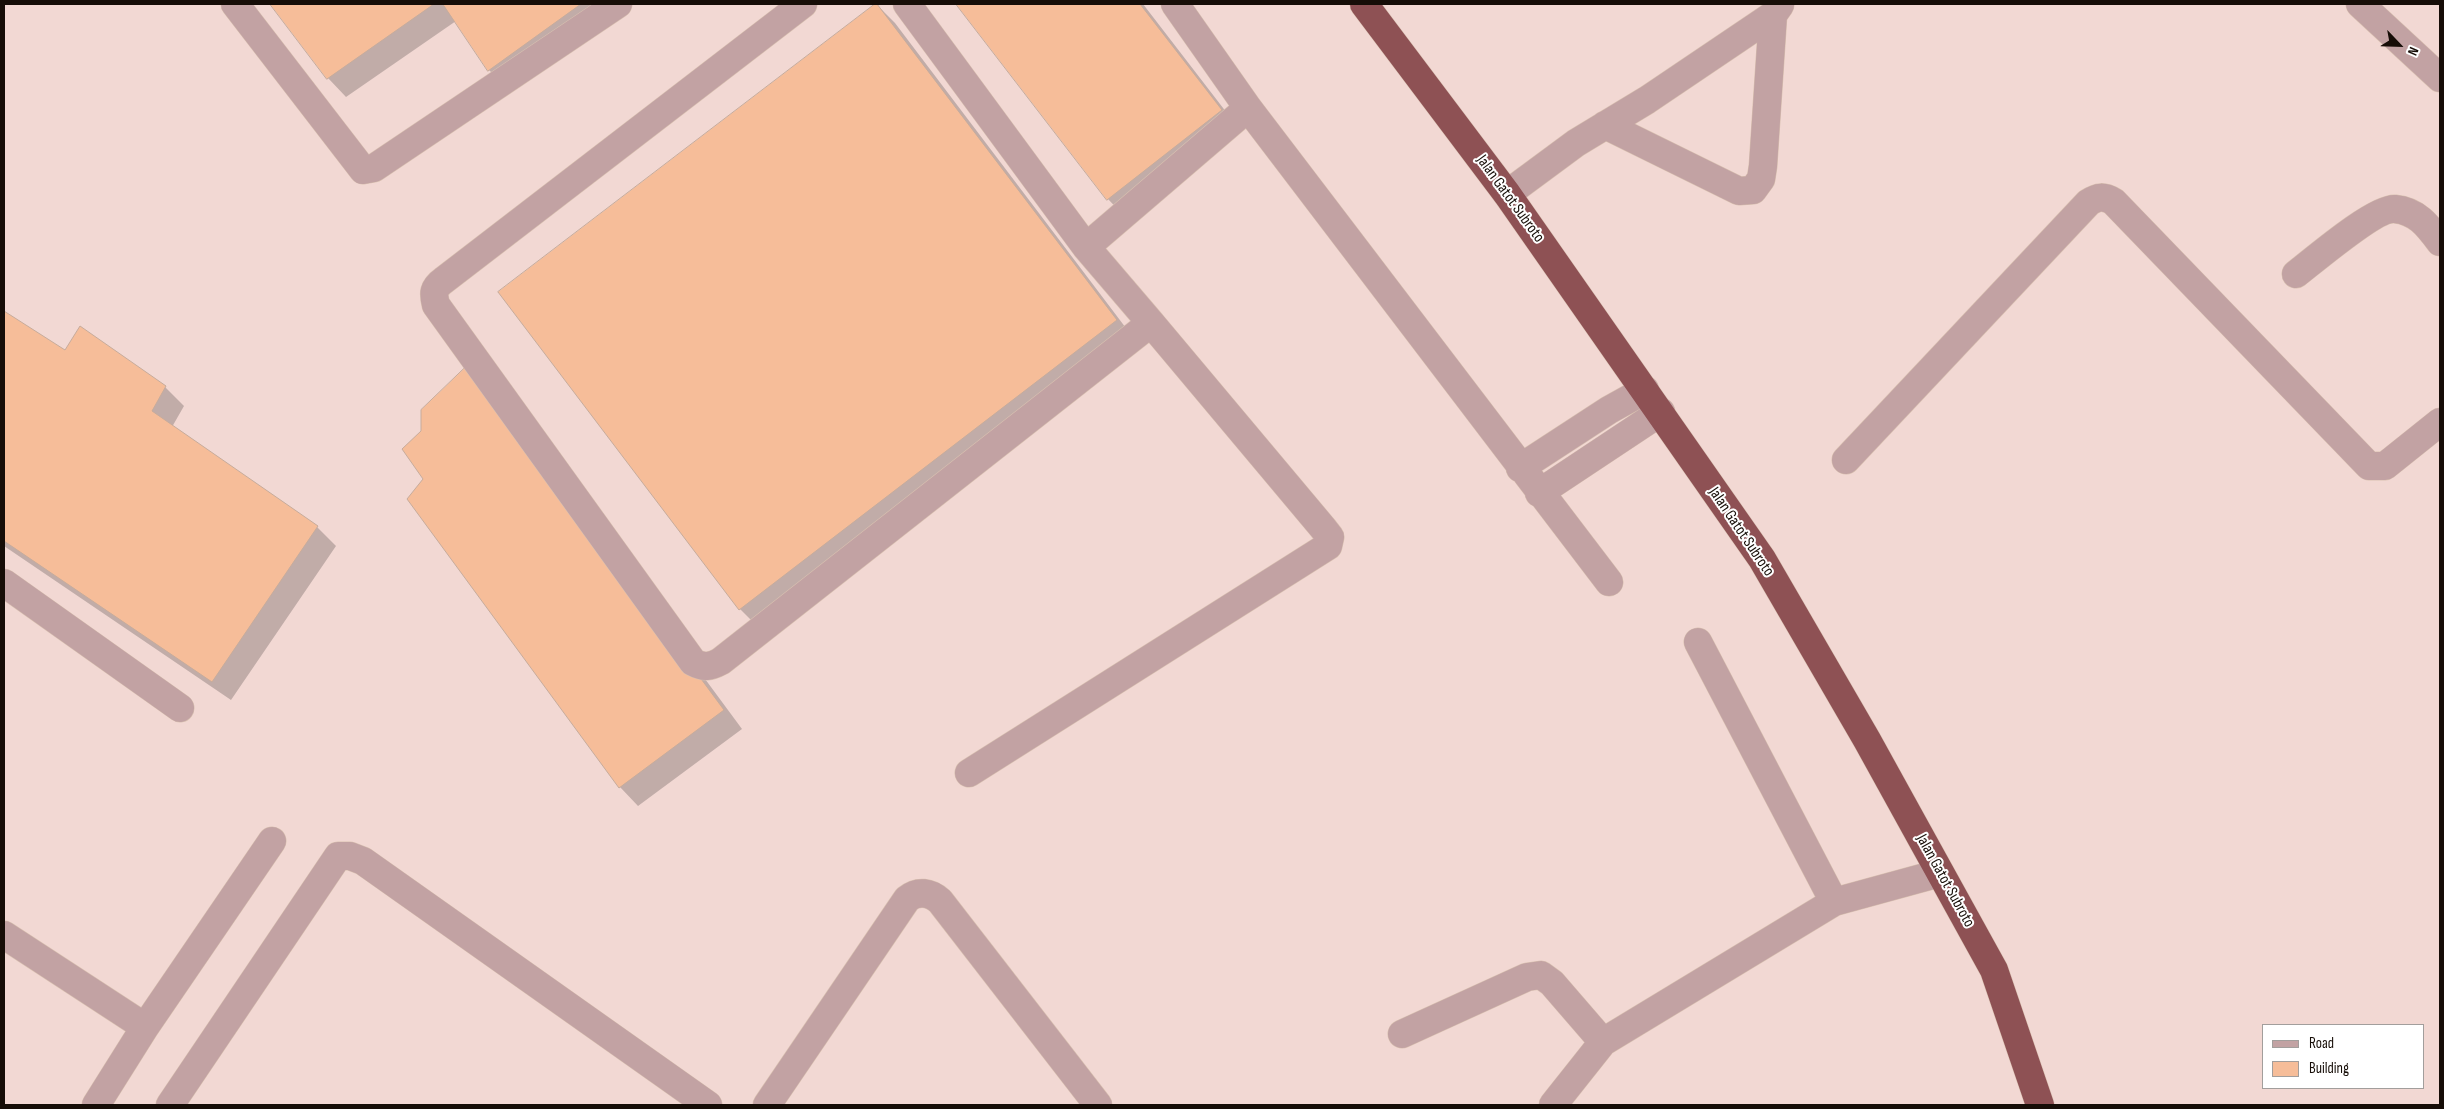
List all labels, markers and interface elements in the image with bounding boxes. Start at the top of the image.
north arrow [2374,20,2424,70]
text: N [2404,44,2422,58]
street label: Jalan Gatot Subroto [1472,152,1548,246]
street label: Jalan Gatot Subroto [1704,484,1778,580]
street label: Jalan Gatot Subroto [1912,831,1978,931]
legend [2262,1024,2424,1089]
text: Road [2309,1034,2334,1053]
text: Building [2309,1059,2349,1078]

